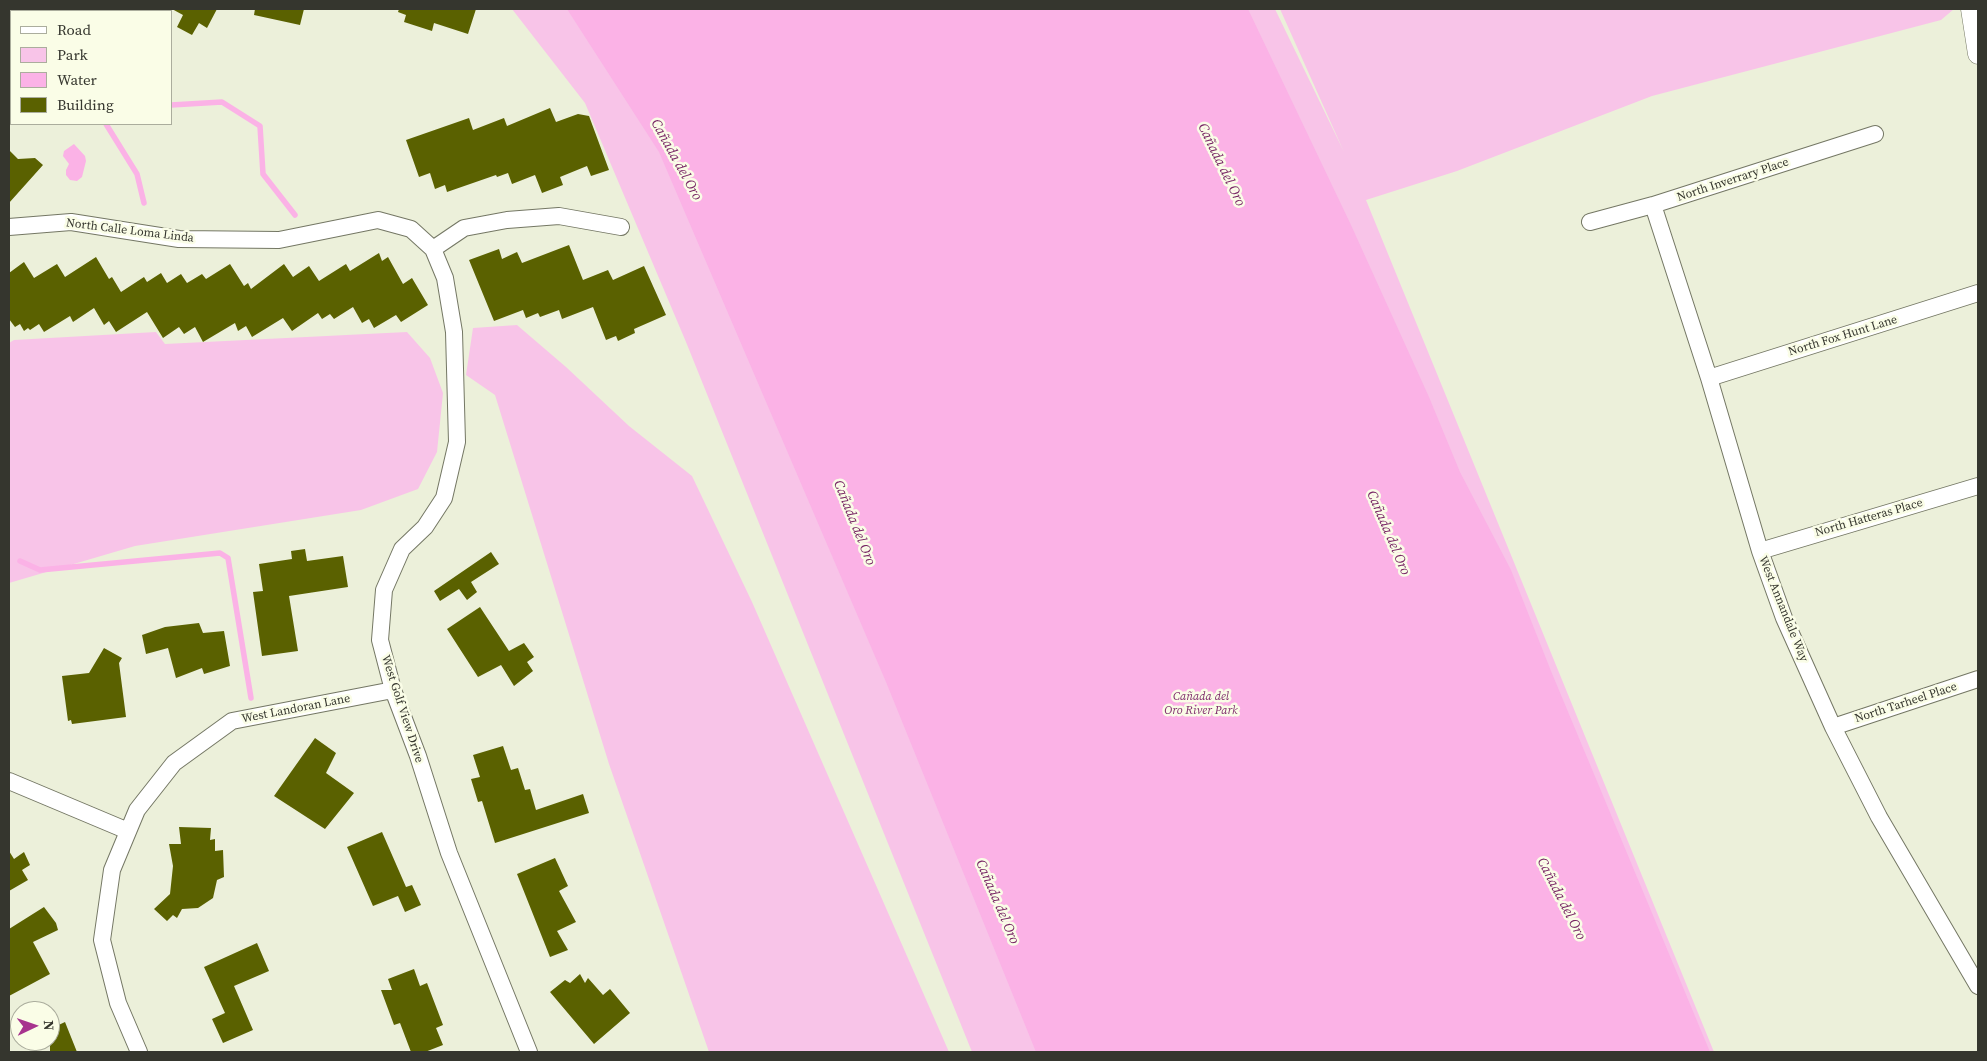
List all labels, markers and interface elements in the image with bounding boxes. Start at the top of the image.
legend [10,10,172,125]
text: Road [57,19,91,40]
text: Park [57,44,88,65]
text: Water [57,69,97,90]
text: Building [57,94,114,115]
water label: Cañada del Oro [647,117,705,203]
water label: Cañada del Oro [1194,121,1248,209]
street label: North Inverrary Place [1675,155,1791,205]
street label: North Calle Loma Linda [65,216,195,246]
street label: North Fox Hunt Lane [1787,313,1899,359]
water label: Cañada del Oro [829,478,879,568]
water label: Cañada del Oro [1363,488,1413,578]
street label: North Hatteras Place [1813,496,1925,540]
street label: West Annandale Way [1755,554,1811,664]
street label: West Golf View Drive [378,653,426,765]
street label: North Tarheel Place [1853,680,1959,726]
park label: Cañada del Oro River Park [1164,690,1238,718]
street label: West Landoran Lane [241,691,351,727]
water label: Cañada del Oro [1533,855,1589,943]
water label: Cañada del Oro [972,857,1022,947]
north arrow [10,1001,60,1051]
text: N [39,1020,59,1031]

